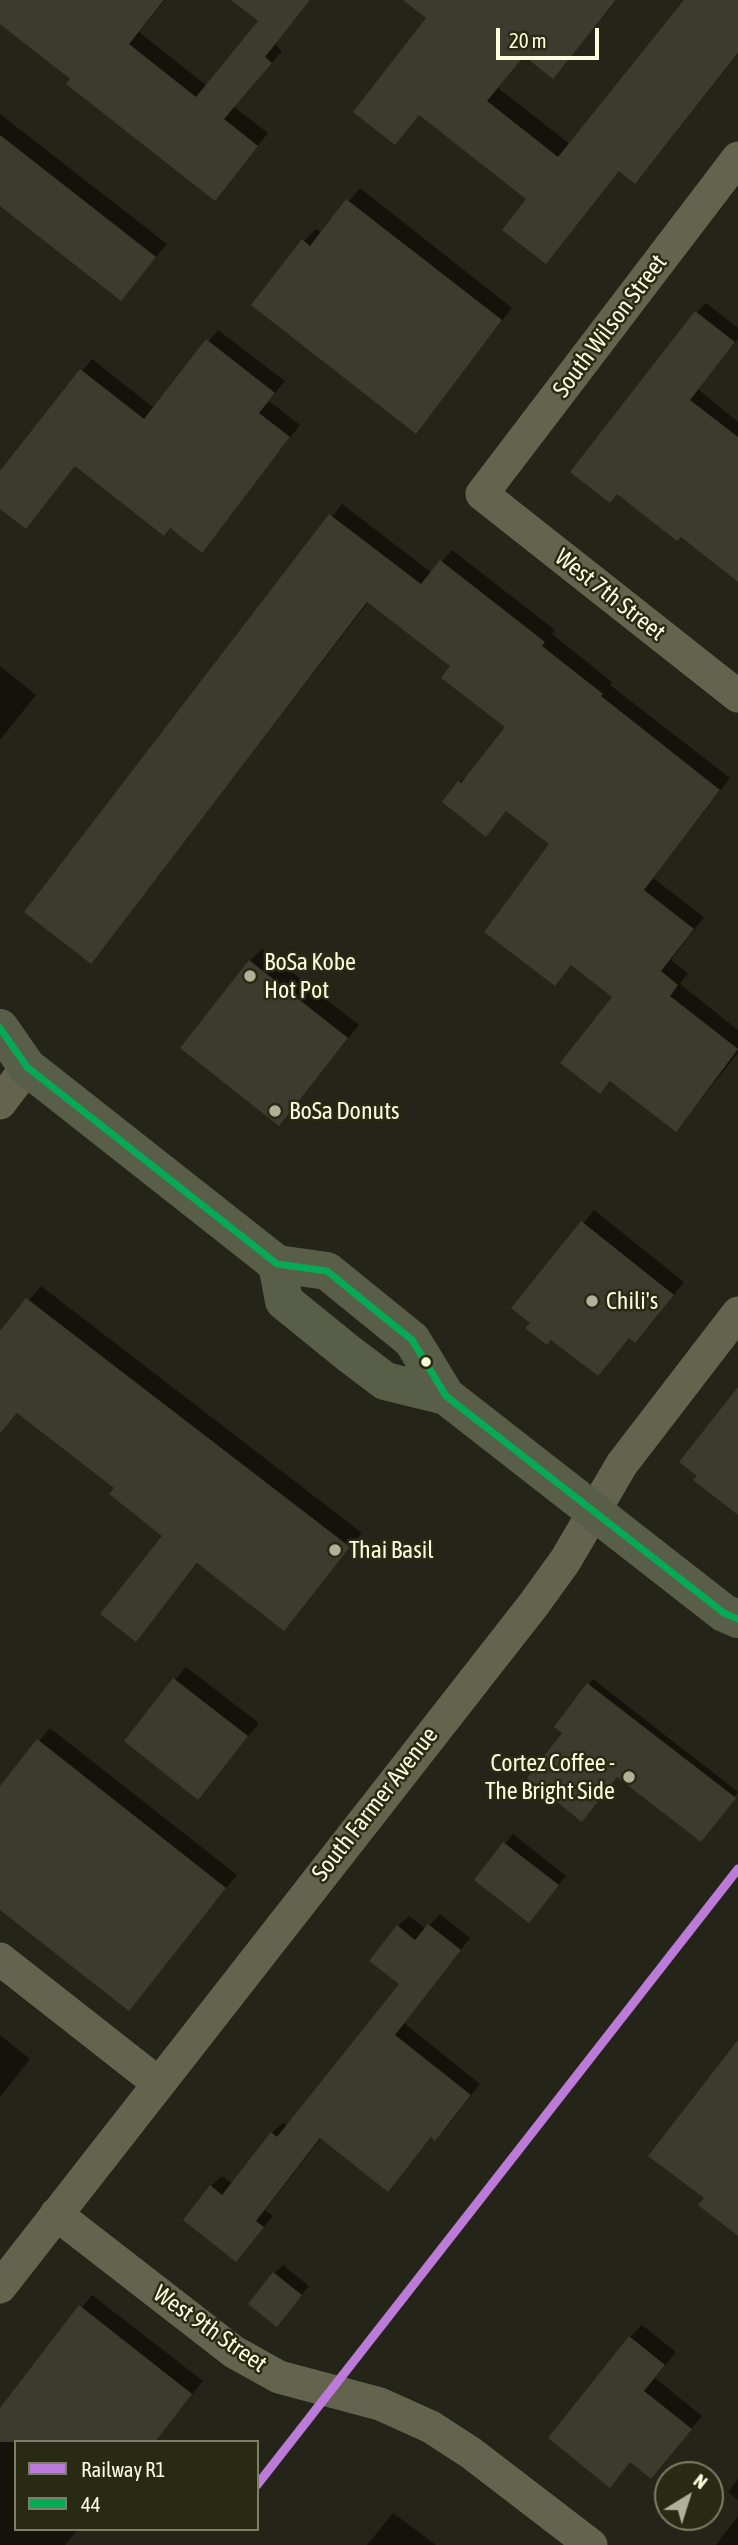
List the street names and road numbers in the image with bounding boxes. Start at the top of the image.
street label: South Wilson Street [547,249,673,403]
street label: West 7th Street [549,543,671,647]
street label: South Farmer Avenue [306,1721,444,1887]
street label: West 9th Street [148,2279,272,2379]

